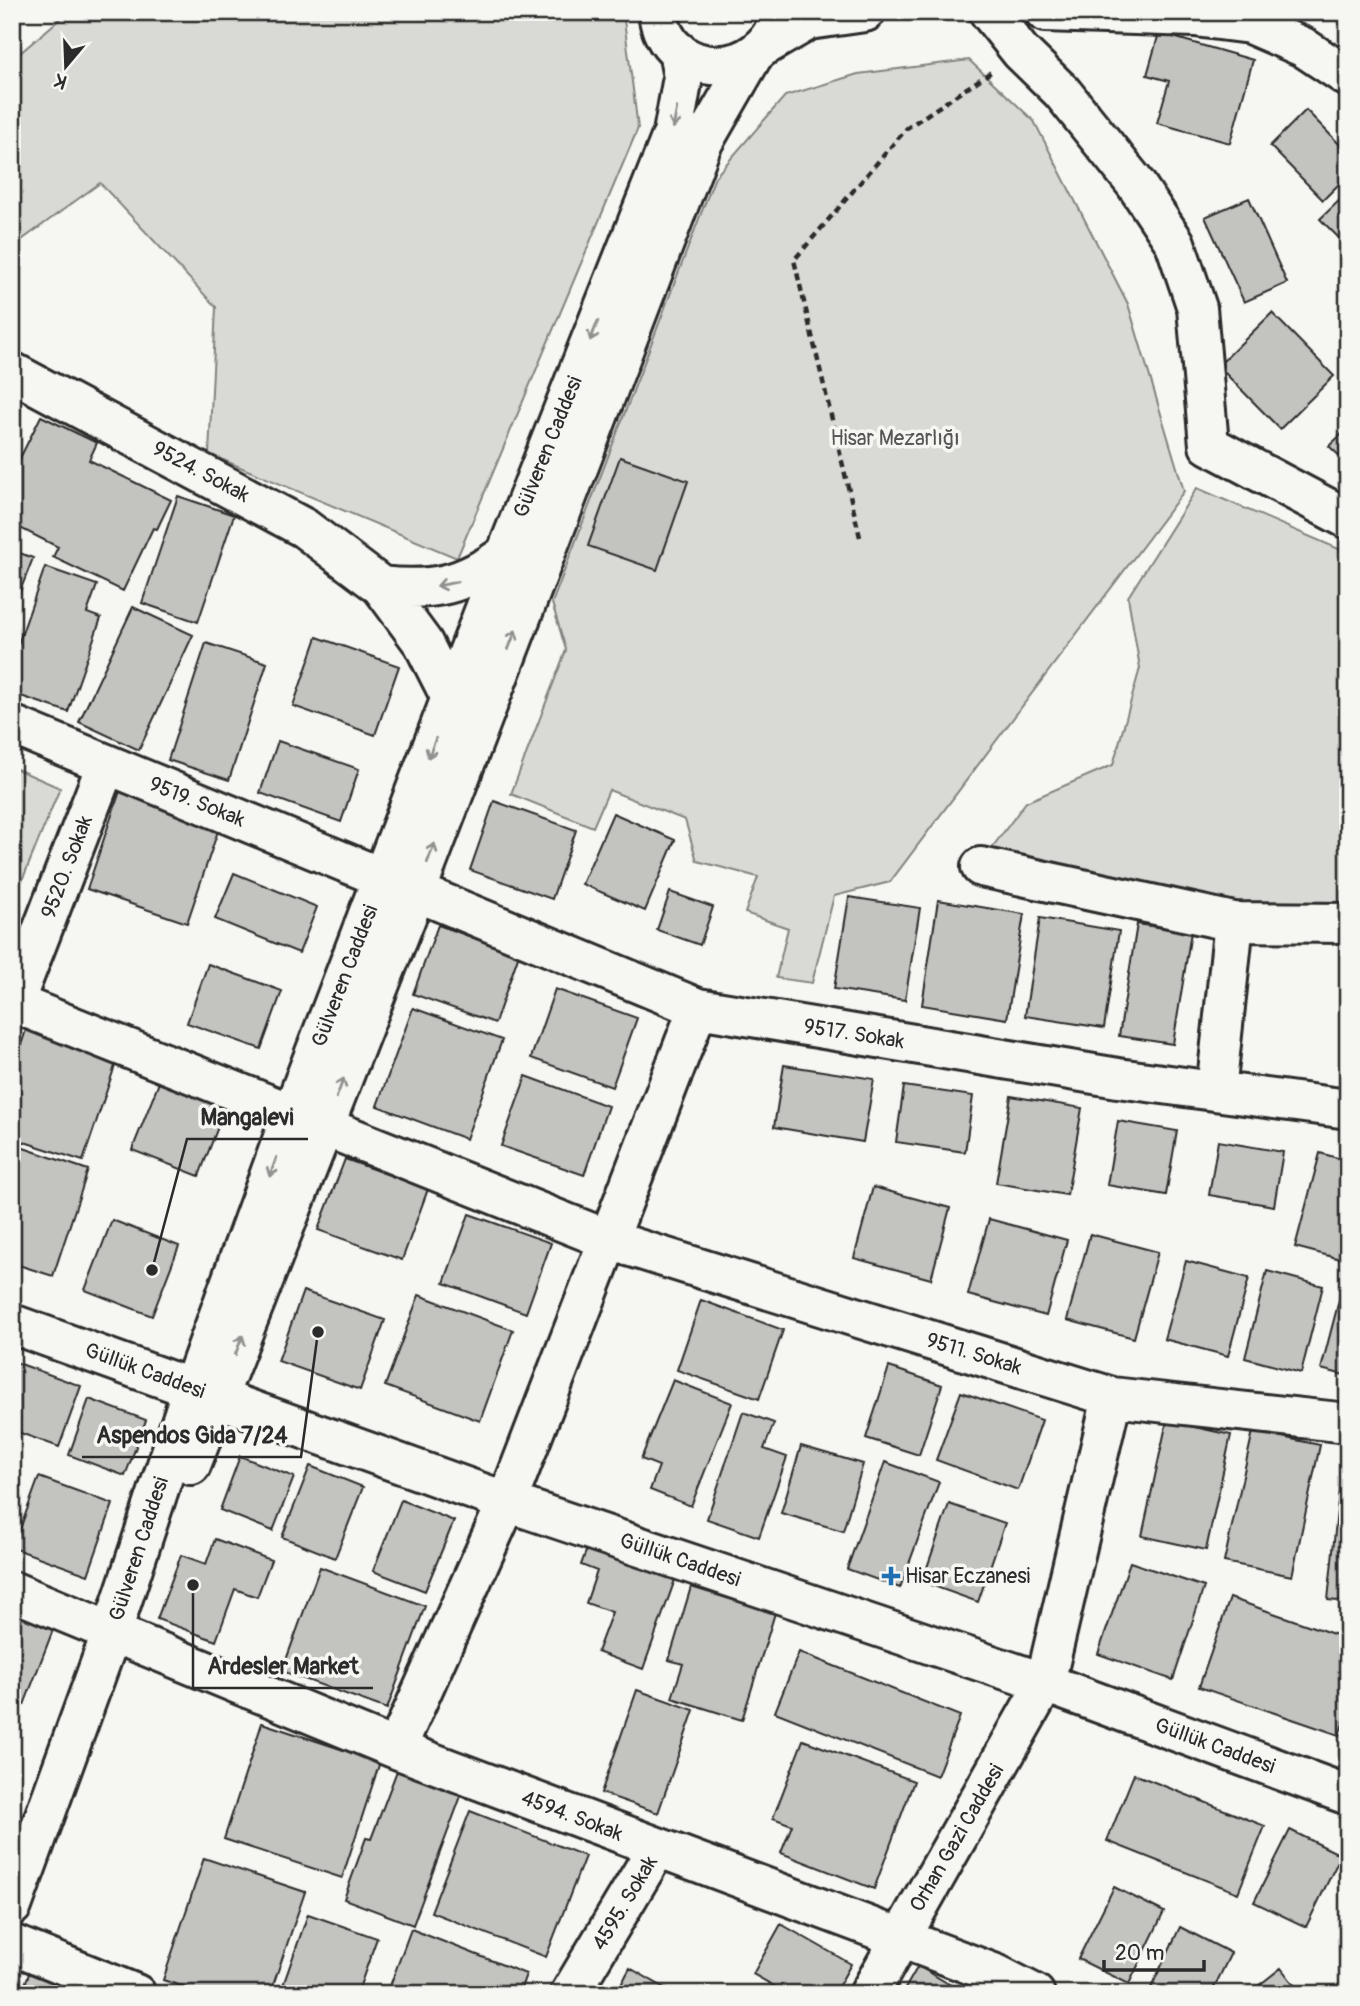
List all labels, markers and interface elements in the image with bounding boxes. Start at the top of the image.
north arrow [32,32,102,102]
text: K [51,68,70,94]
one-way arrow [668,106,682,129]
one-way arrow [587,319,600,341]
street label: Gülveren Caddesi [507,372,589,522]
park label: Hisar Mezarlığı [830,425,960,452]
street label: 9524. Sokak [148,435,254,509]
one-way arrow [436,577,459,591]
one-way arrow [507,630,520,652]
one-way arrow [424,736,437,758]
street label: 9519. Sokak [145,771,249,834]
street label: 9520. Sokak [35,811,99,922]
one-way arrow [426,842,439,864]
street label: Gülveren Caddesi [306,901,385,1051]
street label: 9517. Sokak [802,1013,906,1055]
one-way arrow [335,1077,348,1099]
callout: Mangalevi [187,1095,308,1139]
text: Mangalevi [200,1103,294,1132]
one-way arrow [266,1155,278,1177]
street label: 9511. Sokak [923,1327,1025,1381]
one-way arrow [234,1335,247,1357]
street label: Güllük Caddesi [81,1337,209,1405]
callout: Aspendos Gida 7/24 [82,1413,301,1457]
text: Aspendos Gida 7/24 [96,1421,288,1450]
street label: Gülveren Caddesi [103,1473,175,1625]
street label: Güllük Caddesi [616,1527,744,1593]
place label: Hisar Eczanesi [905,1563,1031,1590]
marker: Hisar Eczanesi [883,1568,899,1584]
callout: Ardesler Market [193,1644,373,1688]
text: Ardesler Market [207,1652,359,1681]
street label: Güllük Caddesi [1151,1712,1279,1780]
street label: Orhan Gazi Caddesi [904,1759,1010,1917]
street label: 4594. Sokak [517,1784,627,1848]
street label: 4595. Sokak [586,1851,664,1955]
scale bar [1104,1929,1204,1973]
text: 20 m [1115,1940,1164,1967]

